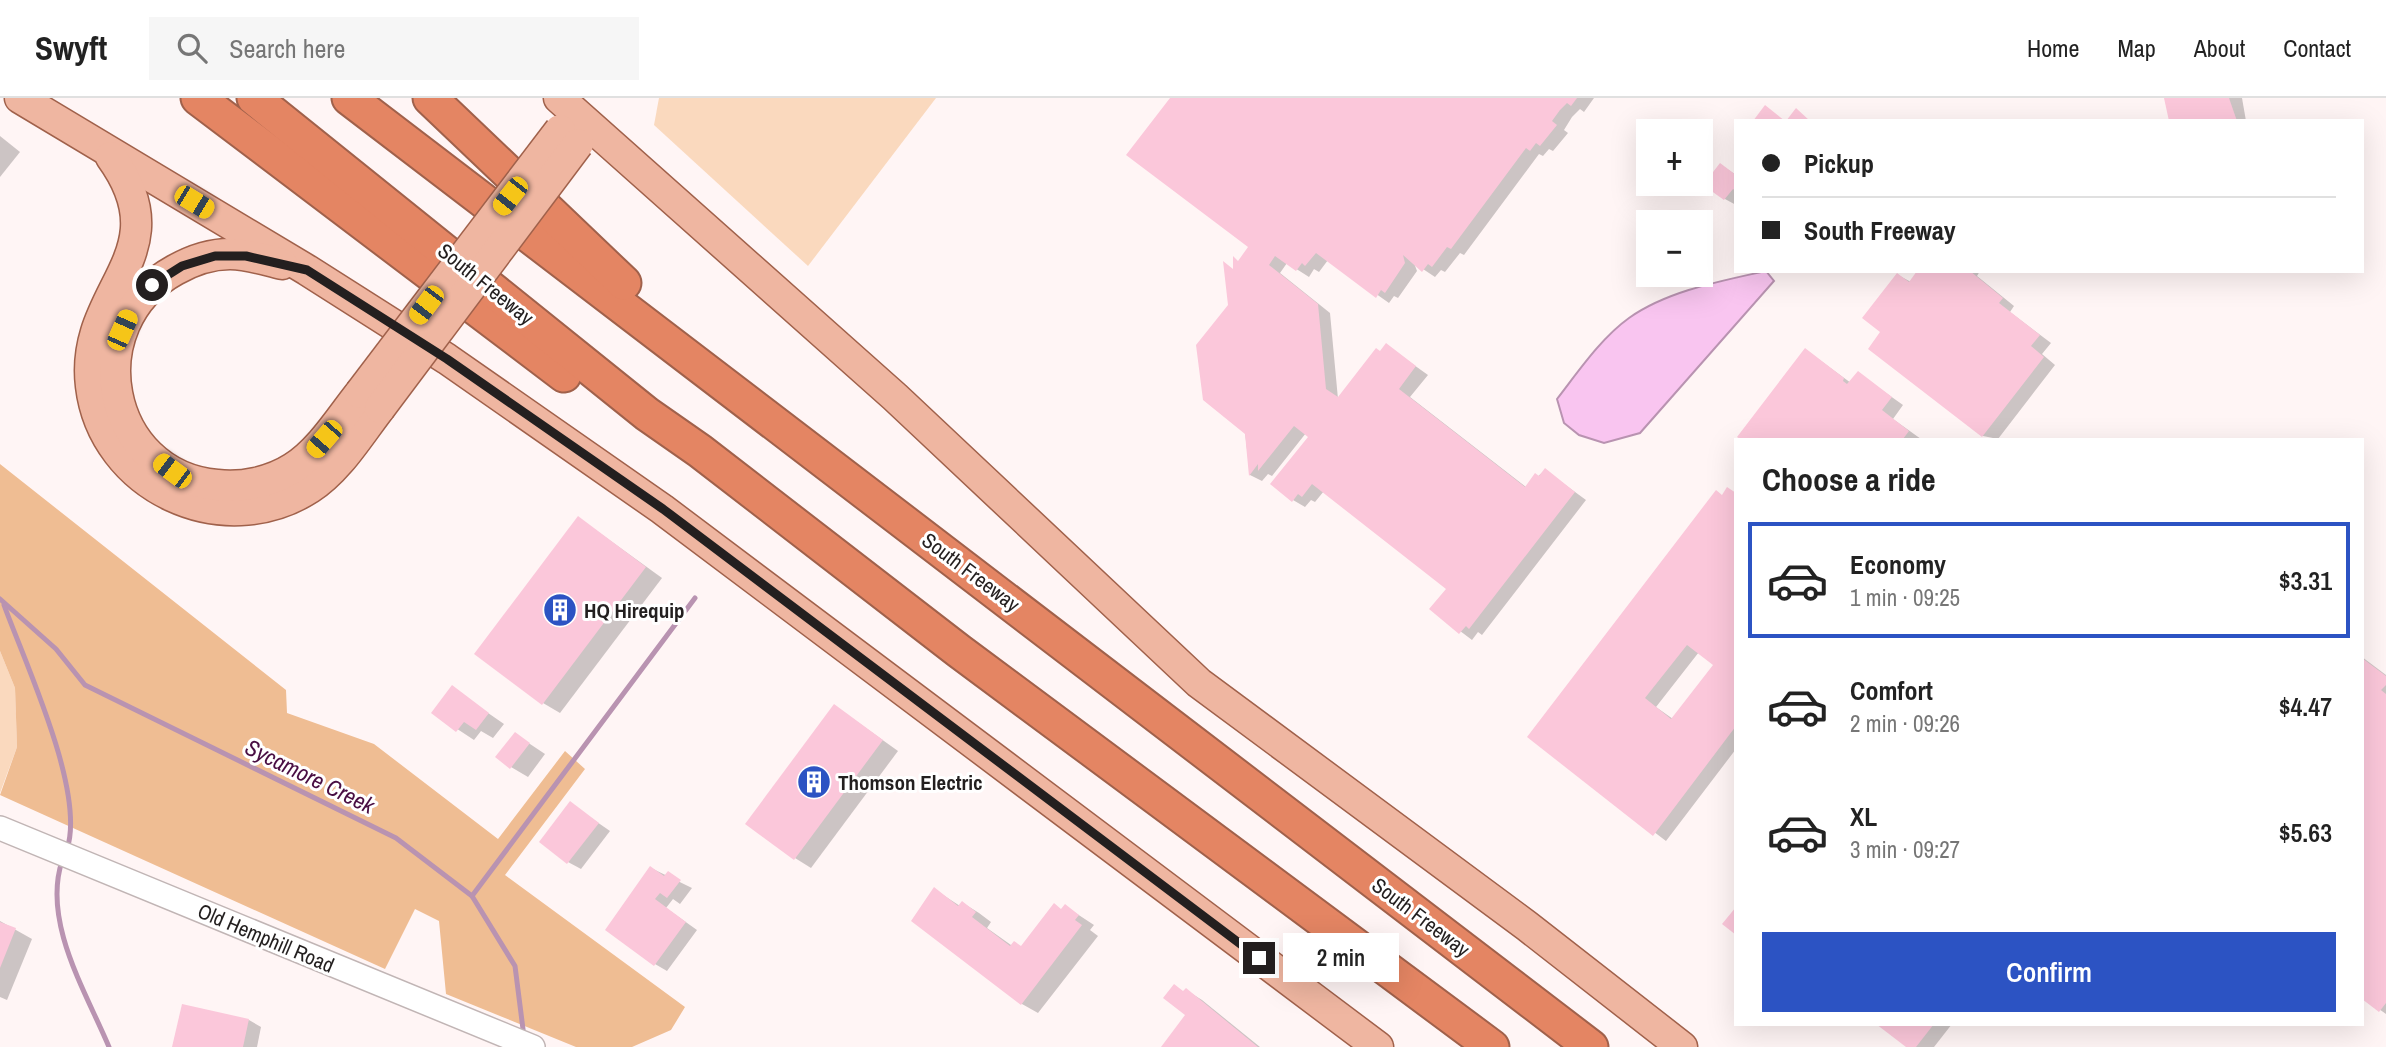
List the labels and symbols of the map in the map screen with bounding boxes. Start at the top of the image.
car [489,173,532,219]
car [171,182,218,222]
street label: South Freeway [432,236,540,332]
route start [136,269,168,301]
car [405,282,448,328]
car [104,307,141,353]
car [303,416,346,462]
car [149,450,196,492]
street label: South Freeway [916,526,1026,619]
building icon: HQ Hirequip [541,591,579,629]
place label: HQ Hirequip [584,596,684,625]
water label: Sycamore Creek [240,731,381,821]
building icon: Thomson Electric [795,763,833,801]
place label: Thomson Electric [838,768,983,797]
street label: South Freeway [1366,871,1476,964]
street label: Old Hemphill Road [193,896,339,980]
callout: 2 min [1284,934,1399,982]
route end [1243,942,1275,974]

